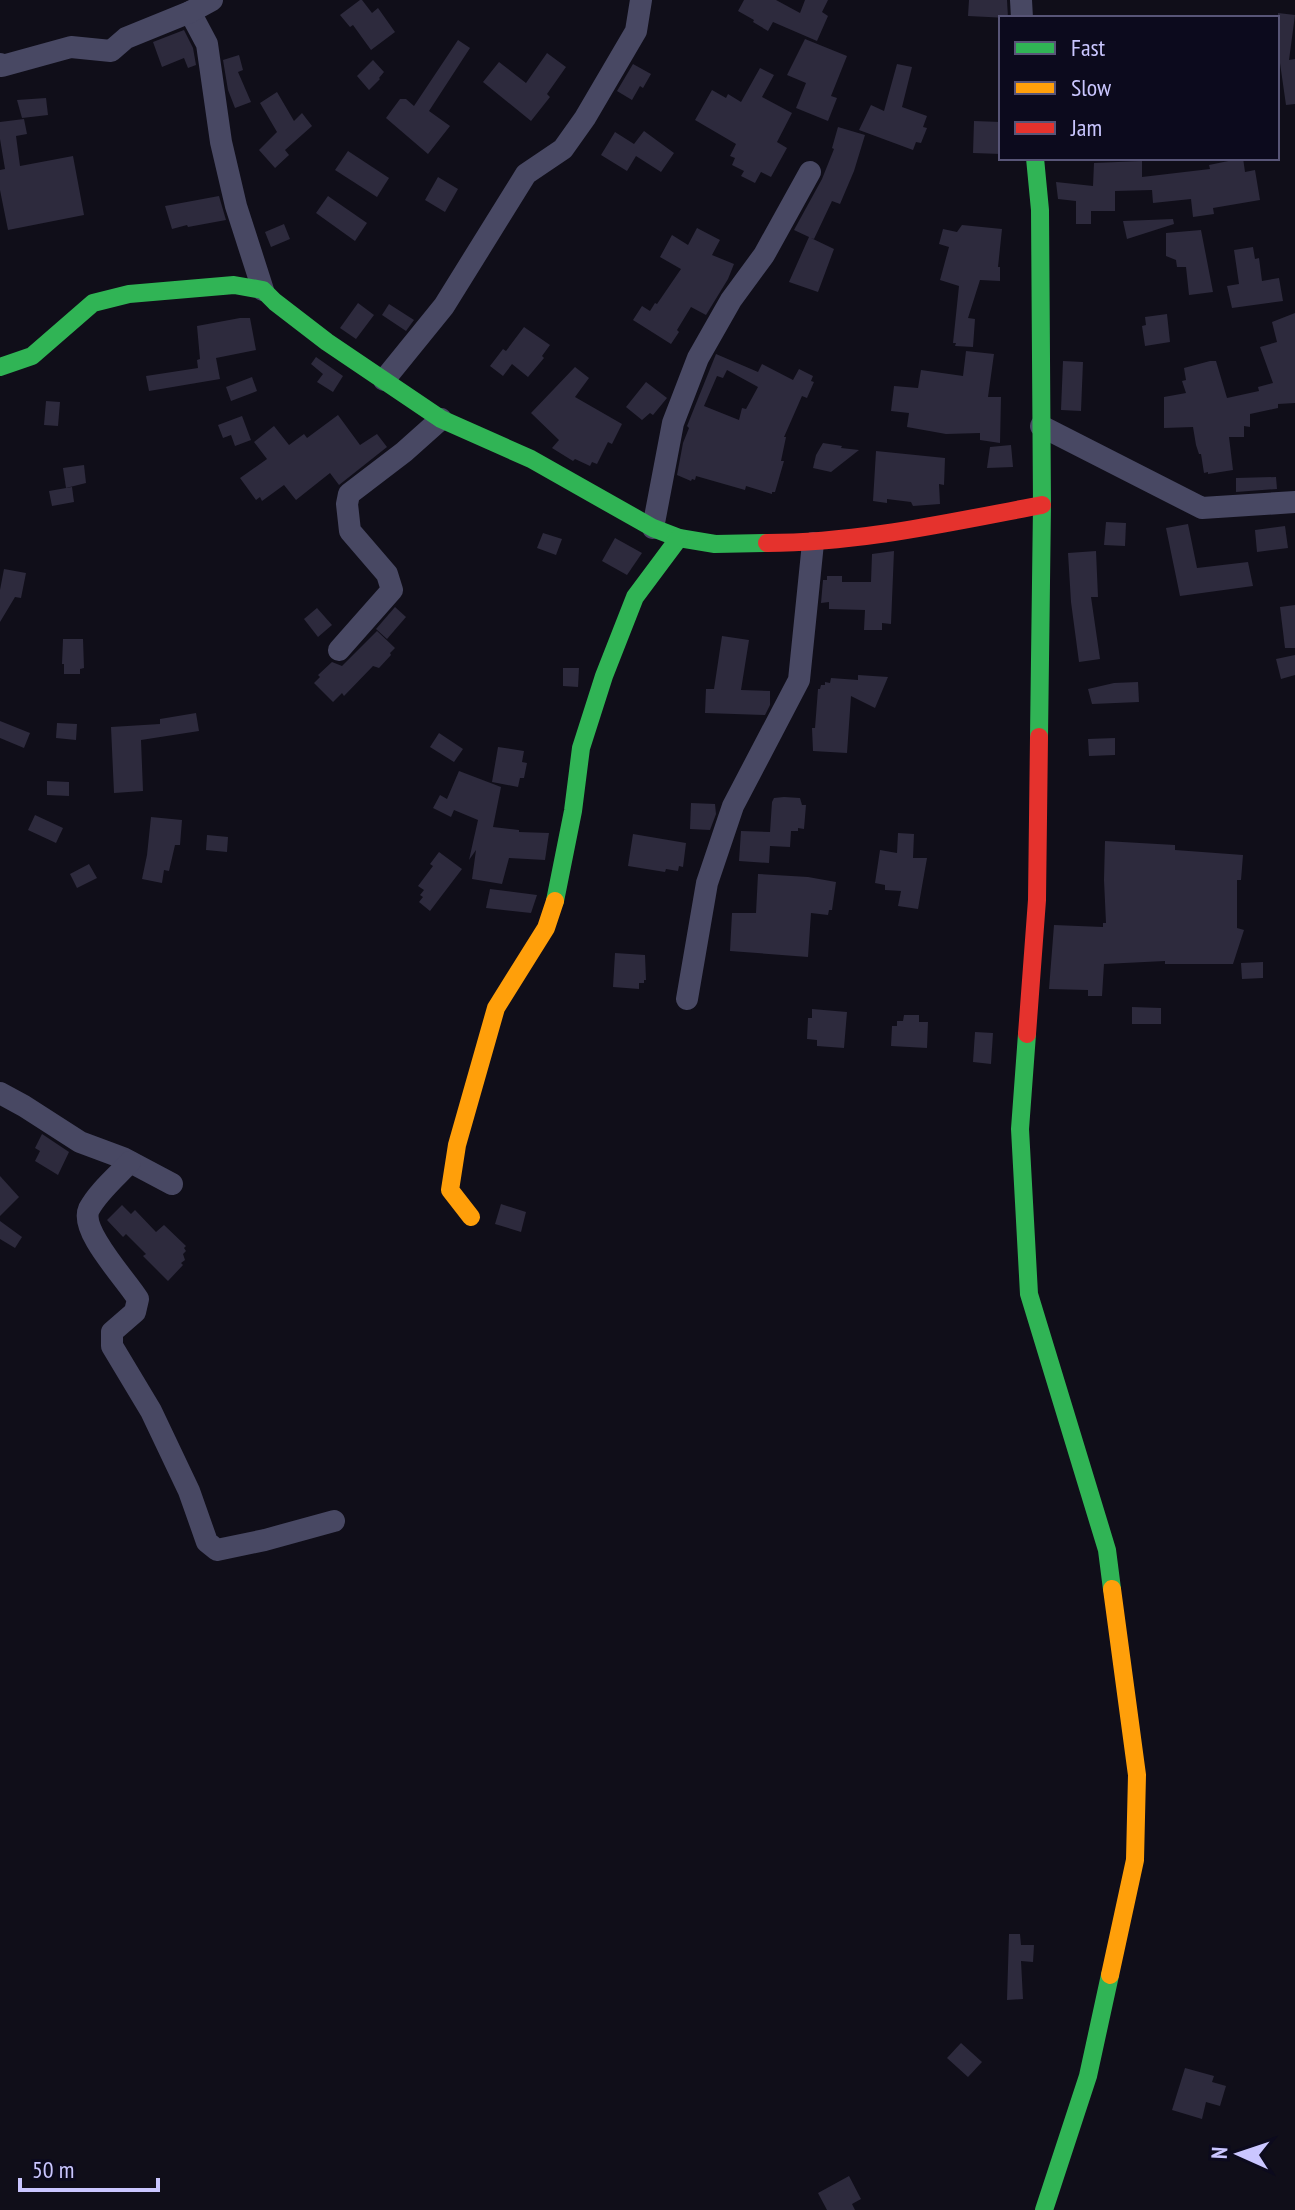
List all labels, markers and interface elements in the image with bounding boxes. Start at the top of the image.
legend [999,16,1279,160]
text: Fast [1071,32,1106,63]
text: Slow [1071,72,1112,103]
text: Jam [1070,112,1102,143]
north arrow [1199,2114,1279,2194]
scale bar [20,2142,158,2192]
text: N [1205,2146,1233,2160]
text: 50 m [32,2154,74,2185]

